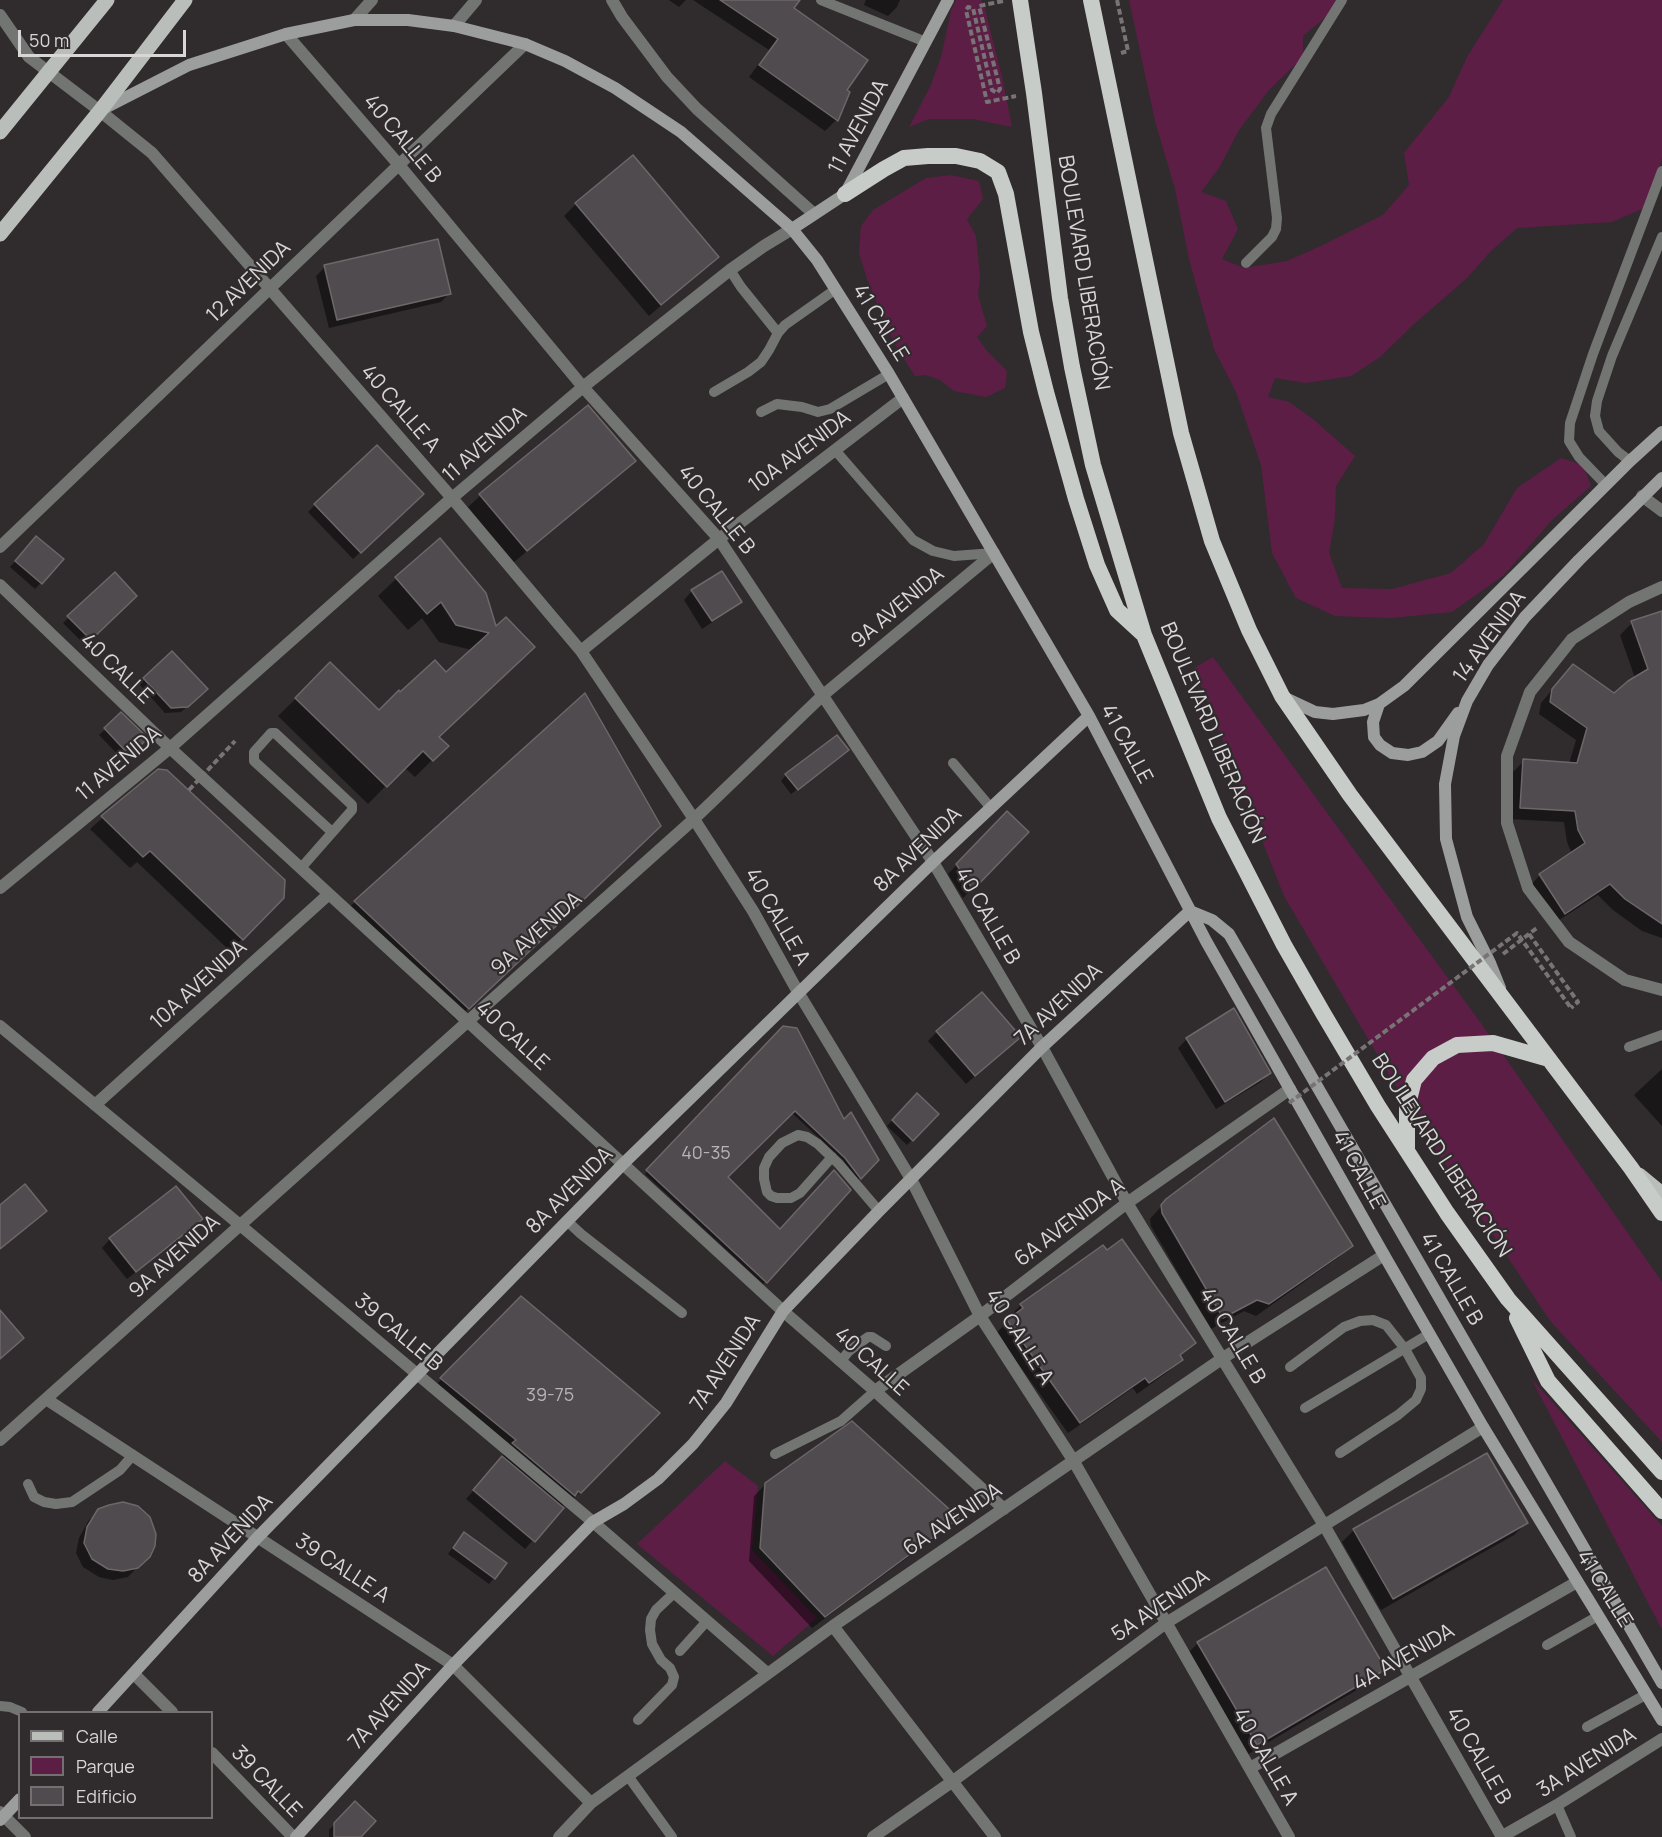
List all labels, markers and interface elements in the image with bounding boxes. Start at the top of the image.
scale bar [21,18,189,56]
text: 50 m [29,28,69,52]
street label: 11 AVENIDA [824,75,894,179]
street label: 40 CALLE B [358,90,446,188]
street label: BOULEVARD LIBERACIÓN [1052,154,1114,392]
street label: 12 AVENIDA [202,236,296,328]
street label: 41 CALLE [847,280,913,366]
street label: 40 CALLE A [355,360,445,458]
street label: 11 AVENIDA [438,402,532,488]
street label: 10A AVENIDA [744,405,856,499]
street label: 40 CALLE B [672,460,760,560]
street label: 9A AVENIDA [847,562,949,654]
street label: 14 AVENIDA [1448,586,1532,688]
street label: BOULEVARD LIBERACIÓN [1154,619,1270,847]
street label: 40 CALLE [75,628,157,710]
street label: 41 CALLE [1095,700,1157,788]
street label: 11 AVENIDA [71,721,167,807]
street label: 8A AVENIDA [869,802,967,898]
street label: 40 CALLE B [949,863,1025,969]
street label: 40 CALLE A [739,864,815,970]
street label: 9A AVENIDA [486,887,588,981]
street label: 10A AVENIDA [146,935,252,1035]
street label: 7A AVENIDA [1010,958,1108,1052]
street label: 40 CALLE [470,996,554,1076]
street label: BOULEVARD LIBERACIÓN [1366,1049,1516,1263]
street label: 41 CALLE [1326,1126,1390,1214]
street label: 8A AVENIDA [521,1142,619,1240]
house number: 40-35 [681,1143,731,1165]
street label: 6A AVENIDA A [1010,1174,1130,1272]
street label: 9A AVENIDA [124,1210,226,1304]
street label: 41 CALLE B [1414,1228,1488,1330]
street label: 40 CALLE B [1193,1283,1271,1389]
street label: 40 CALLE A [980,1284,1058,1390]
street label: 39 CALLE B [349,1289,447,1377]
street label: 7A AVENIDA [685,1310,767,1416]
street label: 40 CALLE [829,1322,913,1402]
house number: 39-75 [526,1385,574,1407]
street label: 6A AVENIDA [899,1478,1007,1562]
street label: 8A AVENIDA [183,1489,279,1589]
street label: 39 CALLE A [290,1529,394,1609]
street label: 41 CALLE [1571,1546,1637,1632]
street label: 5A AVENIDA [1107,1564,1215,1648]
street label: 4A AVENIDA [1349,1619,1459,1697]
street label: 7A AVENIDA [344,1657,436,1755]
street label: 40 CALLE B [1440,1703,1516,1809]
street label: 40 CALLE A [1227,1704,1303,1810]
legend [18,1711,213,1819]
street label: 3A AVENIDA [1533,1723,1641,1803]
text: Calle [76,1724,118,1748]
street label: 39 CALLE [226,1741,306,1823]
text: Parque [76,1754,135,1778]
text: Edificio [76,1784,137,1808]

